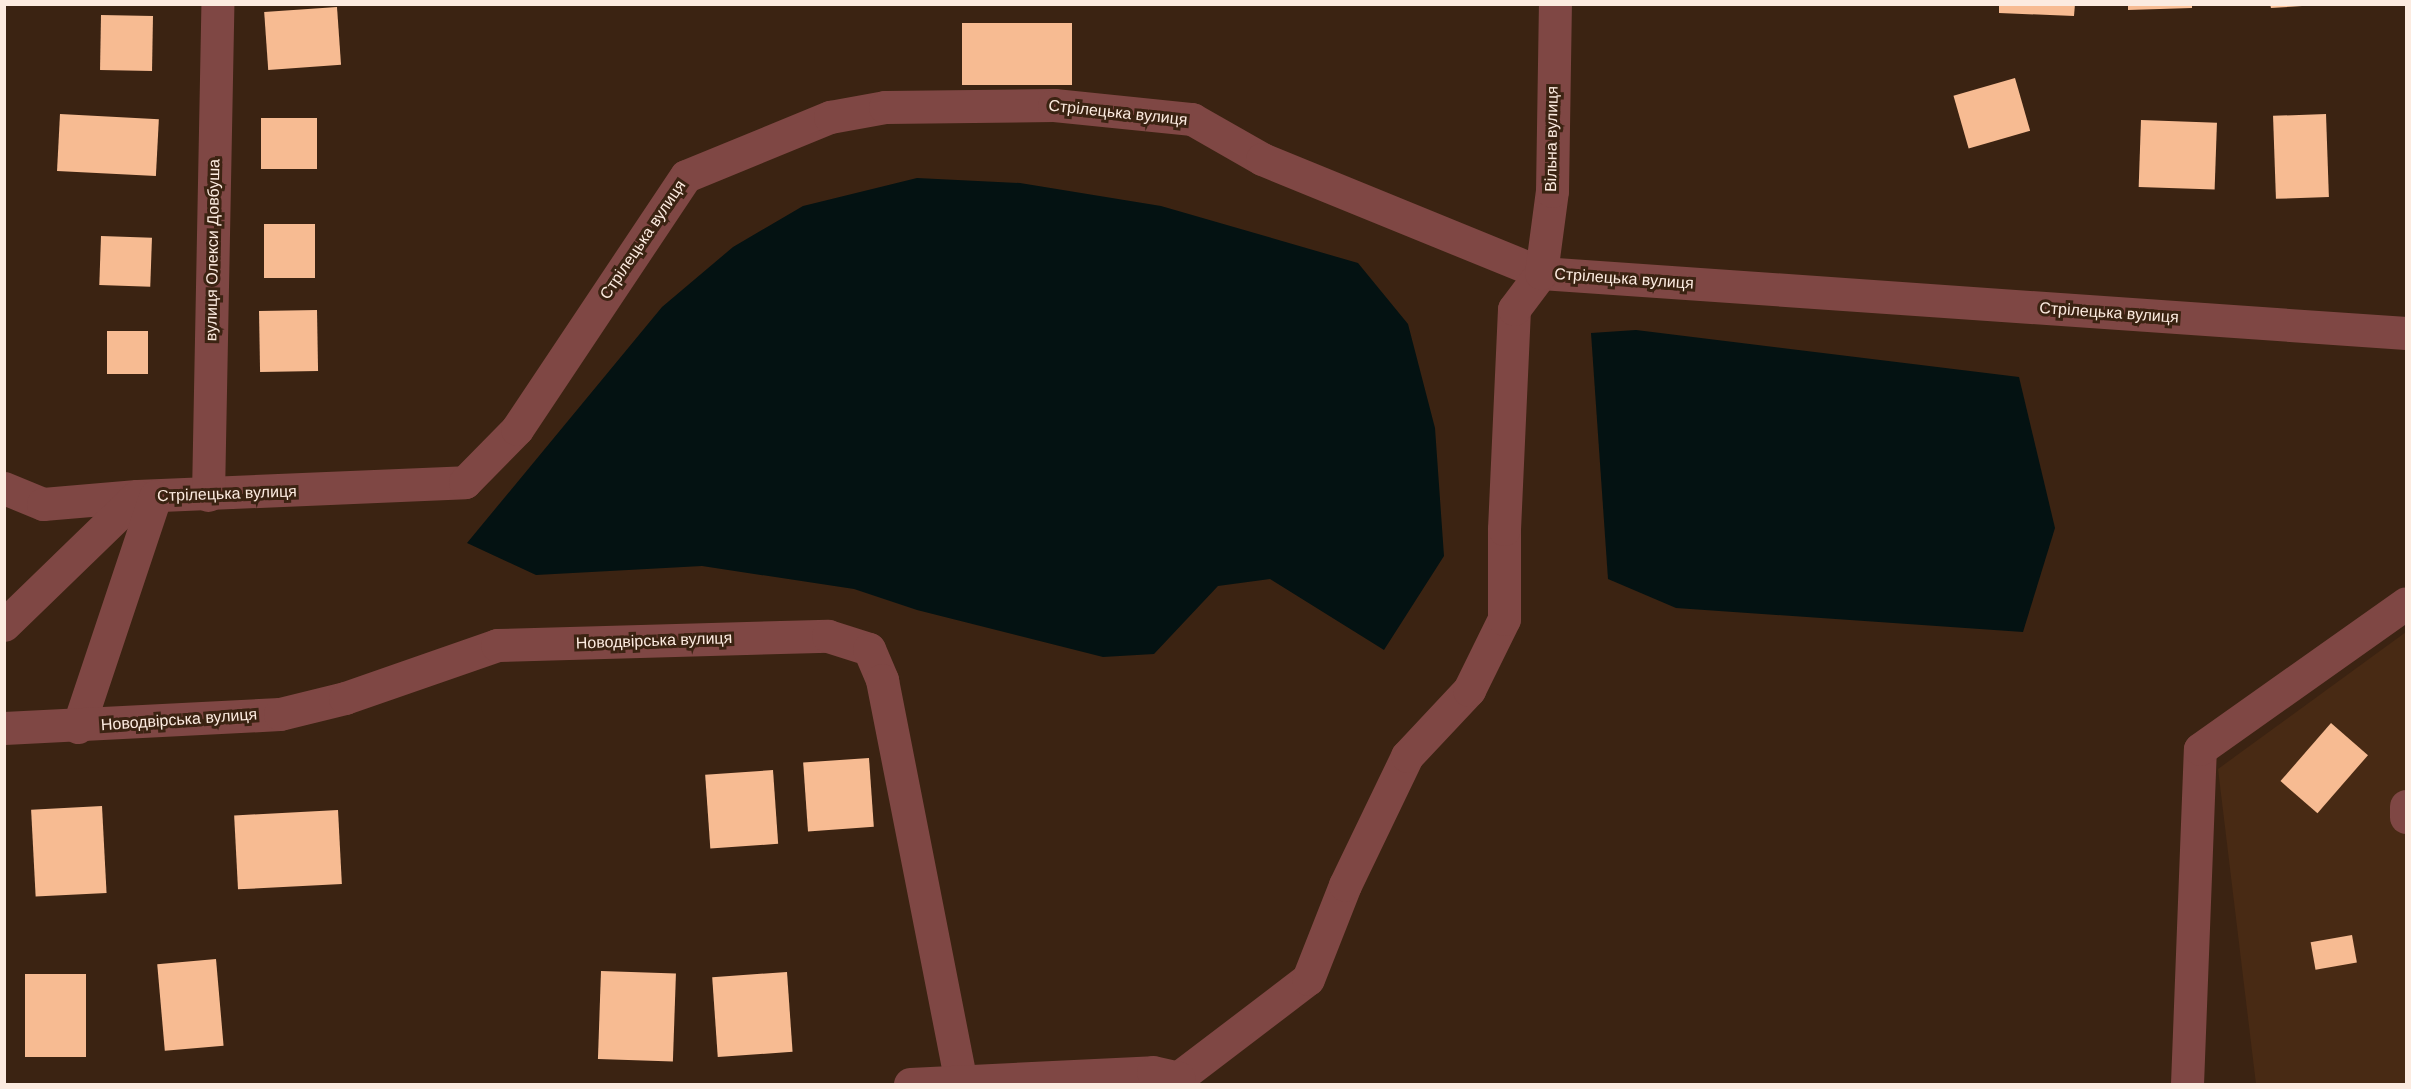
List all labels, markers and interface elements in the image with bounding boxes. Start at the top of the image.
street label: Вільна вулиця [1541,86,1563,192]
street label: Стрілецька вулиця [1048,96,1188,130]
street label: вулиця Олекси Довбуша [202,159,224,341]
street label: Стрілецька вулиця [596,177,690,303]
street label: Стрілецька вулиця [1554,265,1694,293]
street label: Стрілецька вулиця [2039,299,2179,327]
street label: Стрілецька вулиця [157,482,297,506]
street label: Новодвірська вулиця [575,629,733,653]
street label: Новодвірська вулиця [100,705,258,735]

